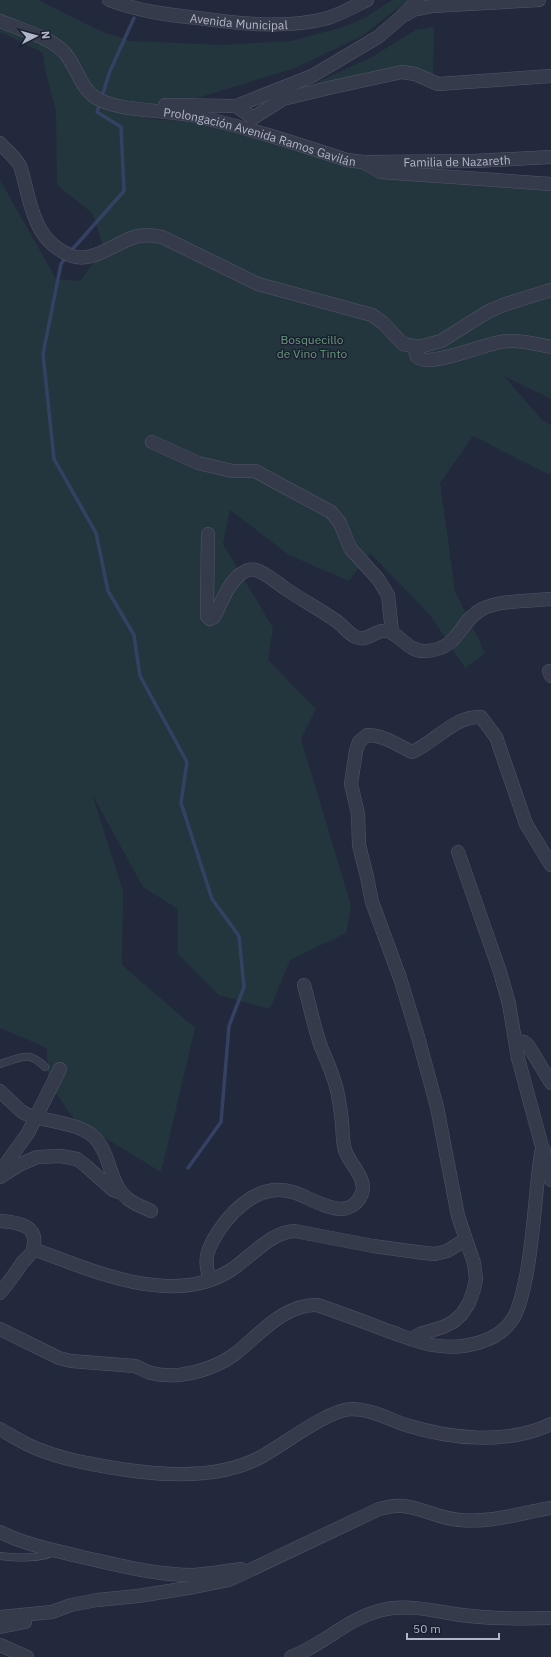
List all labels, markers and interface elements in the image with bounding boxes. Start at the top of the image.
street label: Avenida Municipal [189,10,288,32]
north arrow [16,16,56,56]
text: N [39,30,53,40]
street label: Prolongación Avenida Ramos Gavilán [163,104,357,169]
street label: Familia de Nazareth [403,152,511,169]
park label: Bosquecillo de Vino Tinto [277,332,348,361]
scale bar [407,1615,499,1641]
text: 50 m [413,1621,441,1636]

